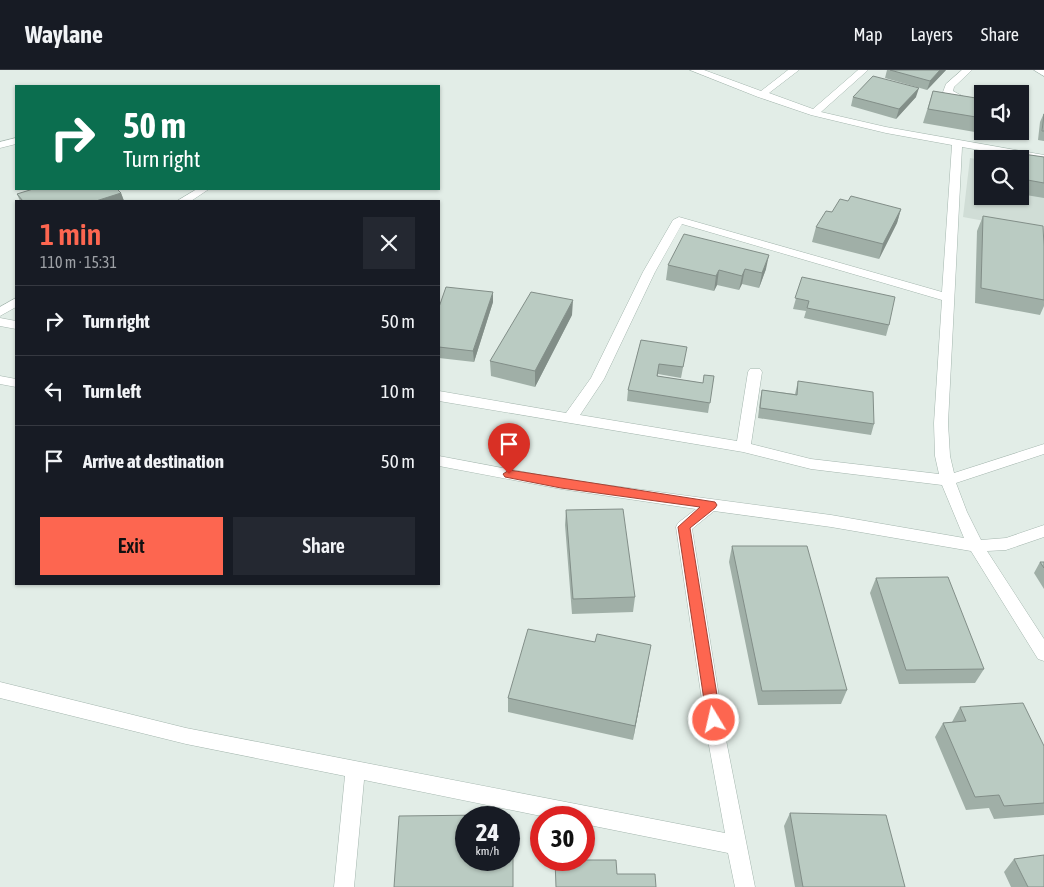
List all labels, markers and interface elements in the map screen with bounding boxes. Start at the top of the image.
text: Waylane [25,21,103,48]
text: Map [853,24,882,45]
text: Layers [910,24,953,45]
text: Share [981,24,1019,45]
map controls [974,85,1029,205]
button: sound [974,85,1029,140]
icon: right [40,105,105,170]
text: 50 m [123,105,186,145]
text: Turn right [123,146,200,172]
button: search [974,150,1029,205]
text: 1 min [40,217,101,251]
button: close [363,217,415,269]
text: 110 m · 15:31 [40,253,117,271]
icon: right [40,307,68,335]
text: Turn right [83,310,150,332]
text: 50 m [381,310,415,332]
icon: left [40,377,68,405]
text: Turn left [83,380,141,402]
text: 10 m [381,380,415,402]
pin [488,423,530,474]
icon: arrive [495,430,523,458]
icon: arrive [40,447,68,475]
text: Arrive at destination [83,450,224,472]
text: 50 m [381,450,415,472]
button: Exit [40,517,223,575]
button: Share [233,517,415,575]
position arrow [687,693,739,745]
speed limit sign: 30 [530,806,595,871]
text: 24 [476,818,499,846]
text: km/h [476,844,499,858]

